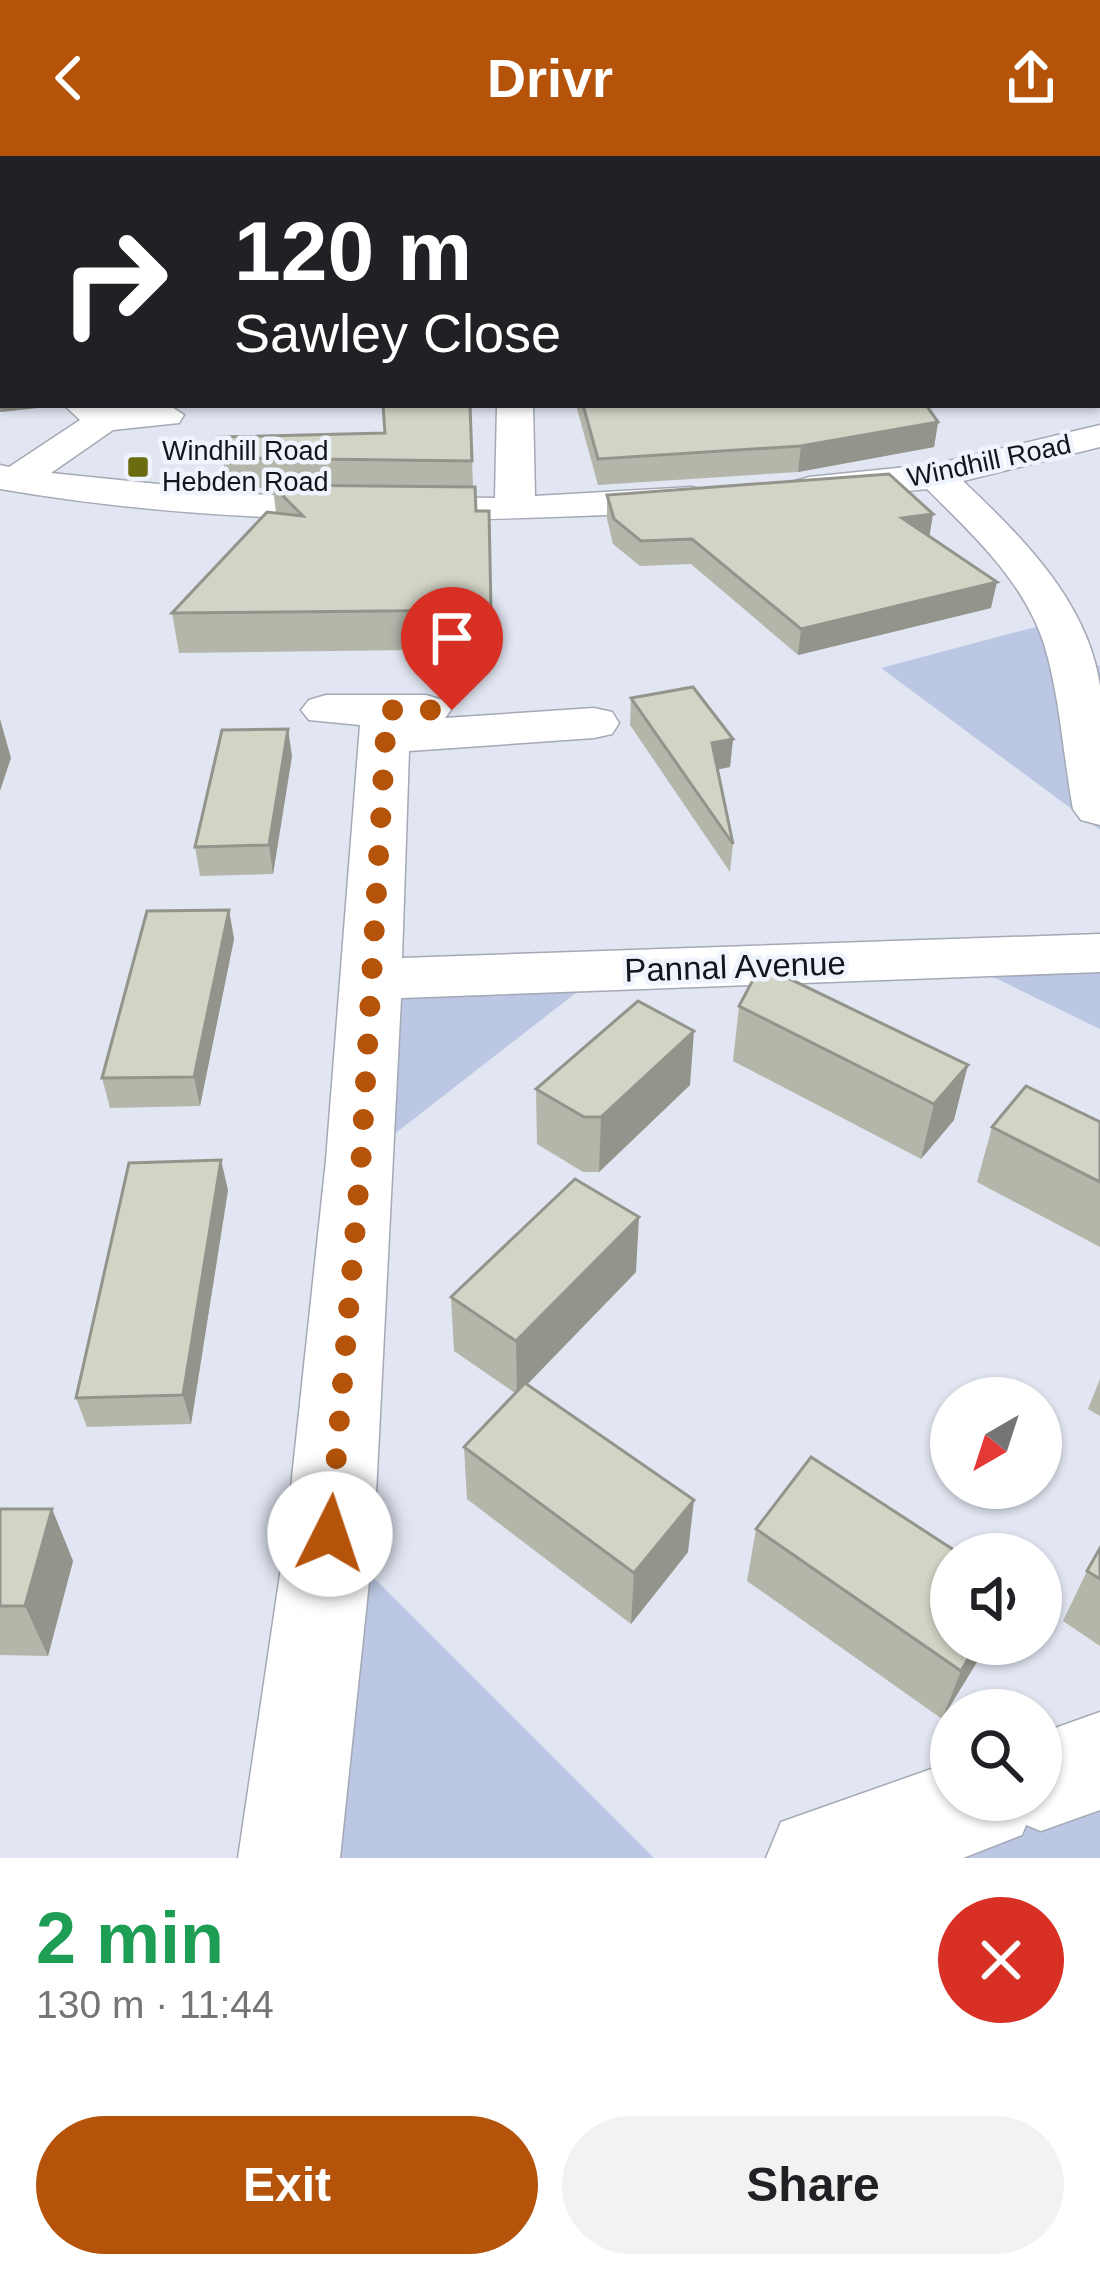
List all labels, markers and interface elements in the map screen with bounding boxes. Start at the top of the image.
icon: back [36,45,102,111]
icon: share [998,45,1064,111]
text: Drivr [487,48,613,108]
icon: right [36,204,192,360]
text: 120 m [234,204,472,298]
text: Sawley Close [234,303,561,363]
street label: Windhill Road [904,429,1074,493]
place label: Windhill Road Hebden Road [162,436,329,497]
marker: Windhill Road Hebden Road [125,454,151,480]
pin [401,587,503,710]
icon: arrive [419,605,485,671]
street label: Pannal Avenue [624,944,846,989]
north arrow [930,1377,1062,1509]
map controls [930,1377,1062,1821]
position arrow [267,1471,393,1597]
button: sound [930,1533,1062,1665]
button: search [930,1689,1062,1821]
button: close [938,1897,1064,2023]
text: 2 min [36,1898,224,1978]
text: 130 m · 11:44 [36,1983,274,2026]
button: Exit [36,2116,538,2254]
button: Share [562,2116,1064,2254]

